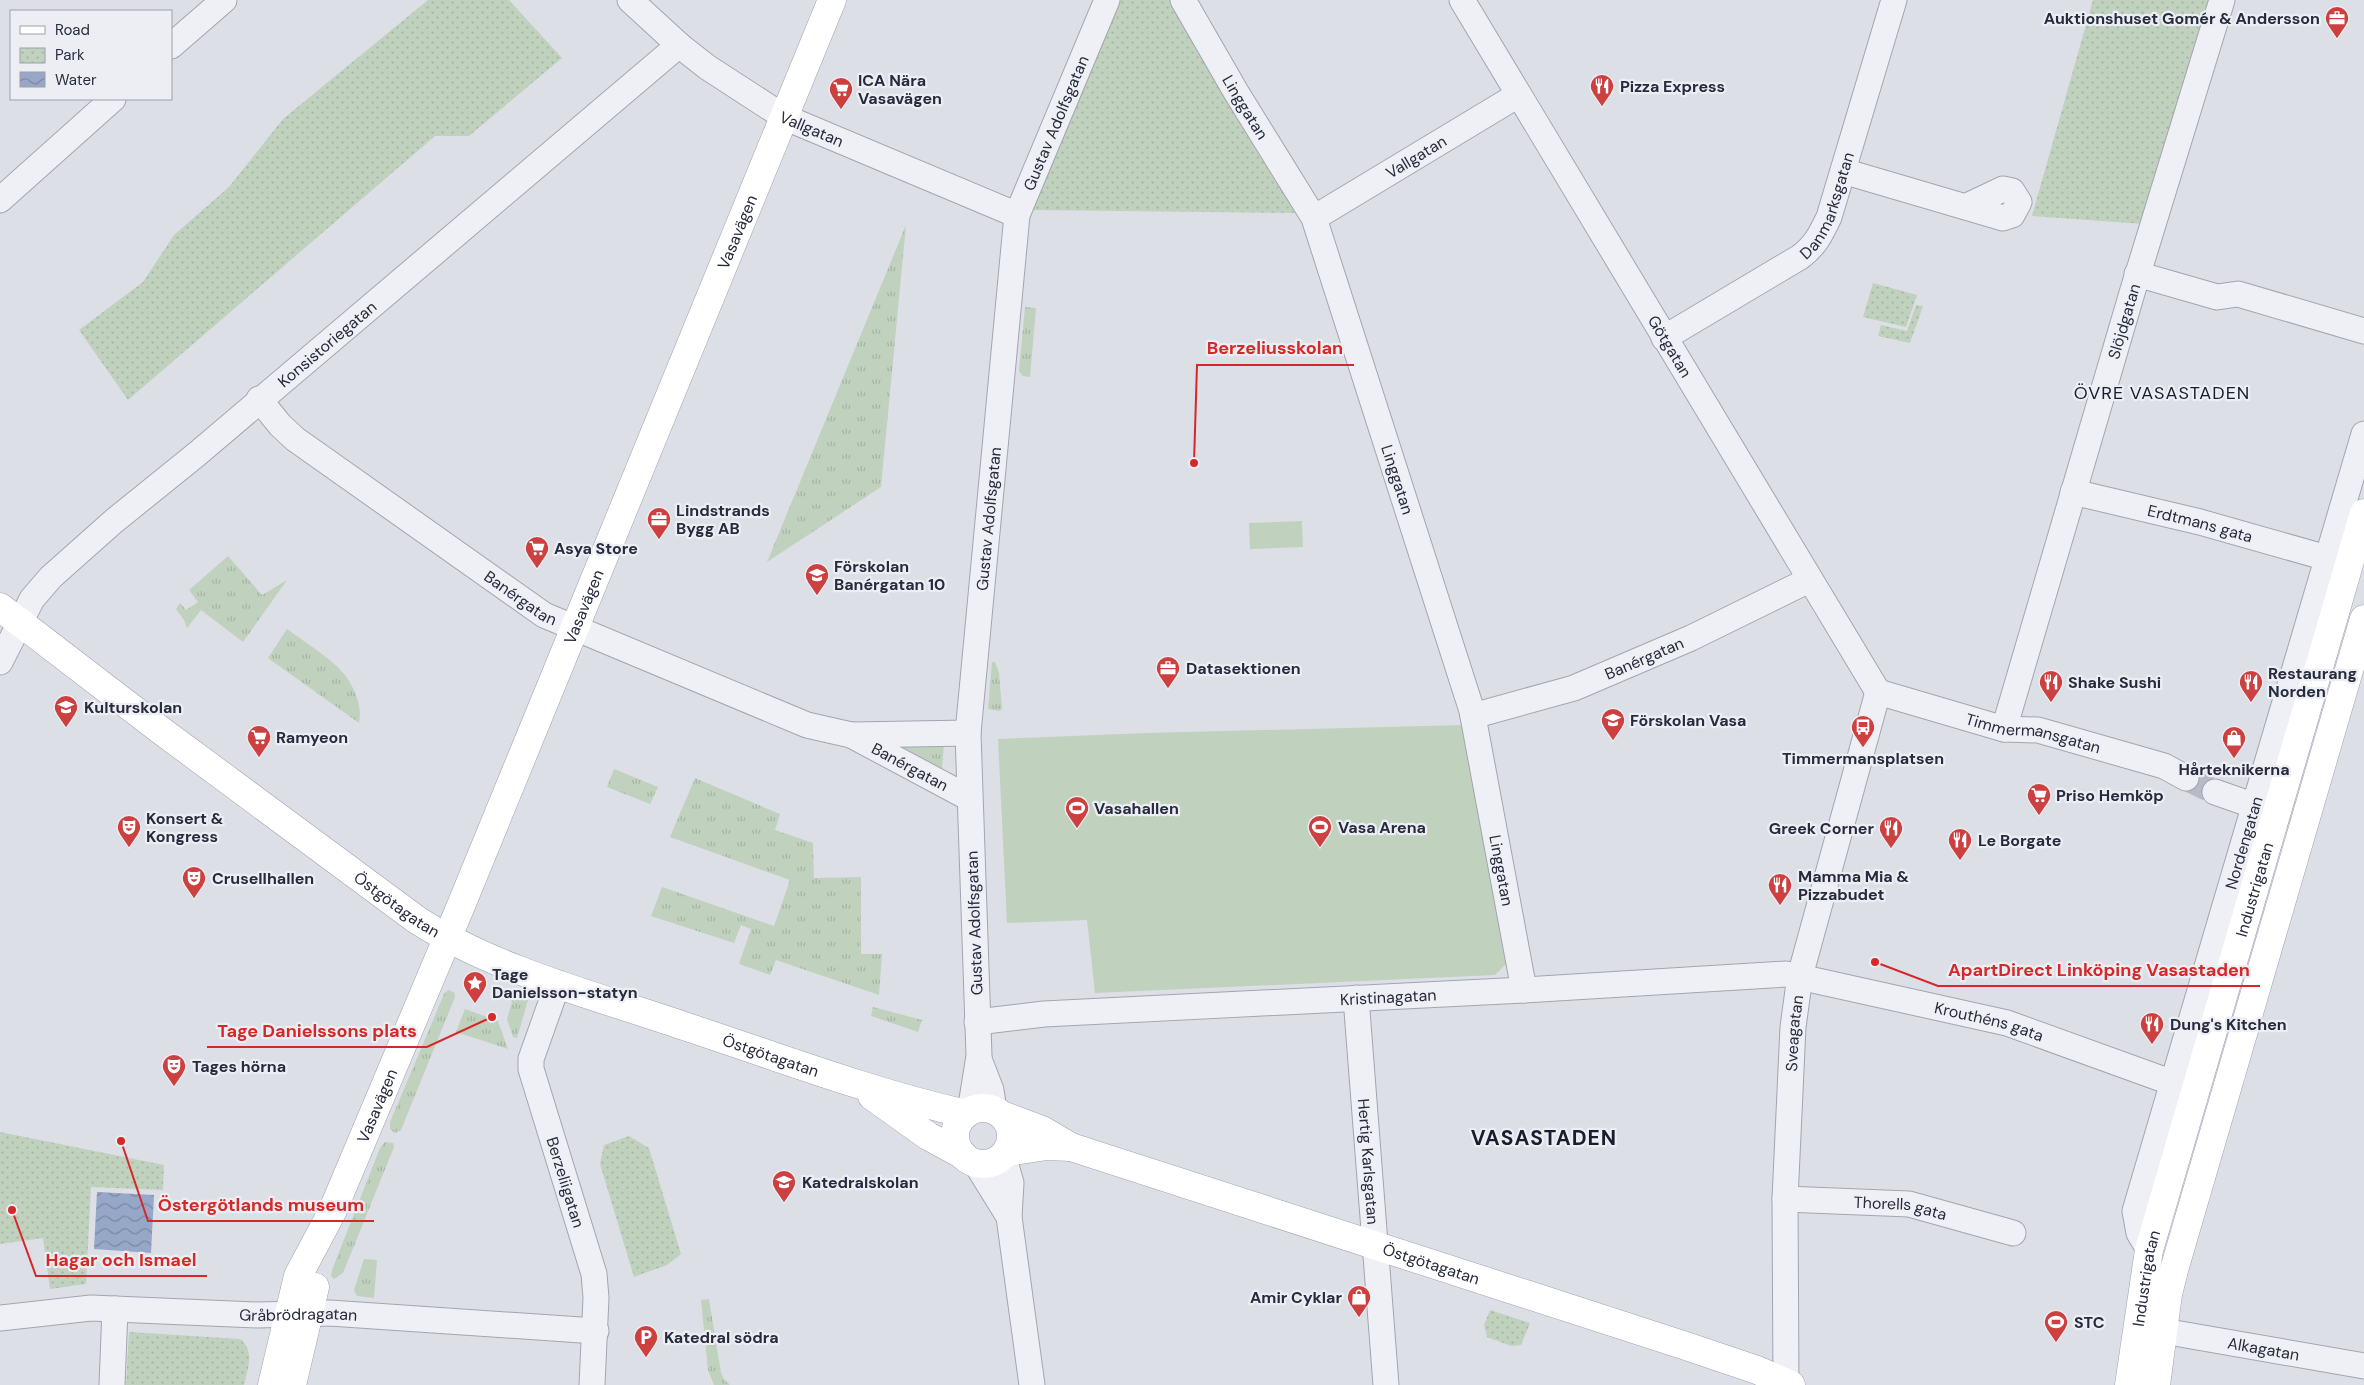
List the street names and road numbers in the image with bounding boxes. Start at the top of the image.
street label: Gustav Adolfsgatan [1018,52,1094,194]
street label: Linggatan [1217,71,1273,144]
street label: Vallgatan [776,106,847,152]
street label: Vallgatan [1382,131,1450,183]
street label: Danmarksgatan [1795,150,1859,264]
street label: Vasavägen [713,192,762,272]
street label: Slöjdgatan [2103,281,2145,362]
street label: Konsistoriegatan [273,296,381,392]
street label: Götgatan [1643,311,1697,382]
street label: Linggatan [1376,442,1418,517]
street label: Gustav Adolfsgatan [971,446,1006,592]
street label: Erdtmans gata [2145,500,2255,547]
street label: Banérgatan [480,566,560,630]
street label: Vasavägen [559,567,609,647]
street label: Banérgatan [1602,632,1687,685]
street label: Timmermansgatan [1963,708,2103,758]
street label: Banérgatan [868,738,952,796]
street label: Nordengatan [2220,794,2268,892]
street label: Linggatan [1484,833,1518,908]
street label: Industrigatan [2231,840,2278,939]
street label: Gustav Adolfsgatan [961,850,988,995]
street label: Östgötagatan [350,867,443,942]
street label: Kristinagatan [1339,984,1437,1010]
street label: Sveagatan [1781,994,1808,1072]
street label: Krouthéns gata [1932,997,2046,1046]
street label: Östgötagatan [720,1030,822,1082]
street label: Vasavägen [352,1065,402,1146]
street label: Hertig Karlsgatan [1353,1098,1384,1225]
street label: Berzeliigatan [541,1134,589,1230]
street label: Thorells gata [1853,1192,1949,1225]
street label: Industrigatan [2128,1228,2165,1328]
street label: Östgötagatan [1380,1239,1482,1290]
street label: Gråbrödragatan [239,1303,358,1326]
street label: Alkagatan [2226,1332,2301,1366]

